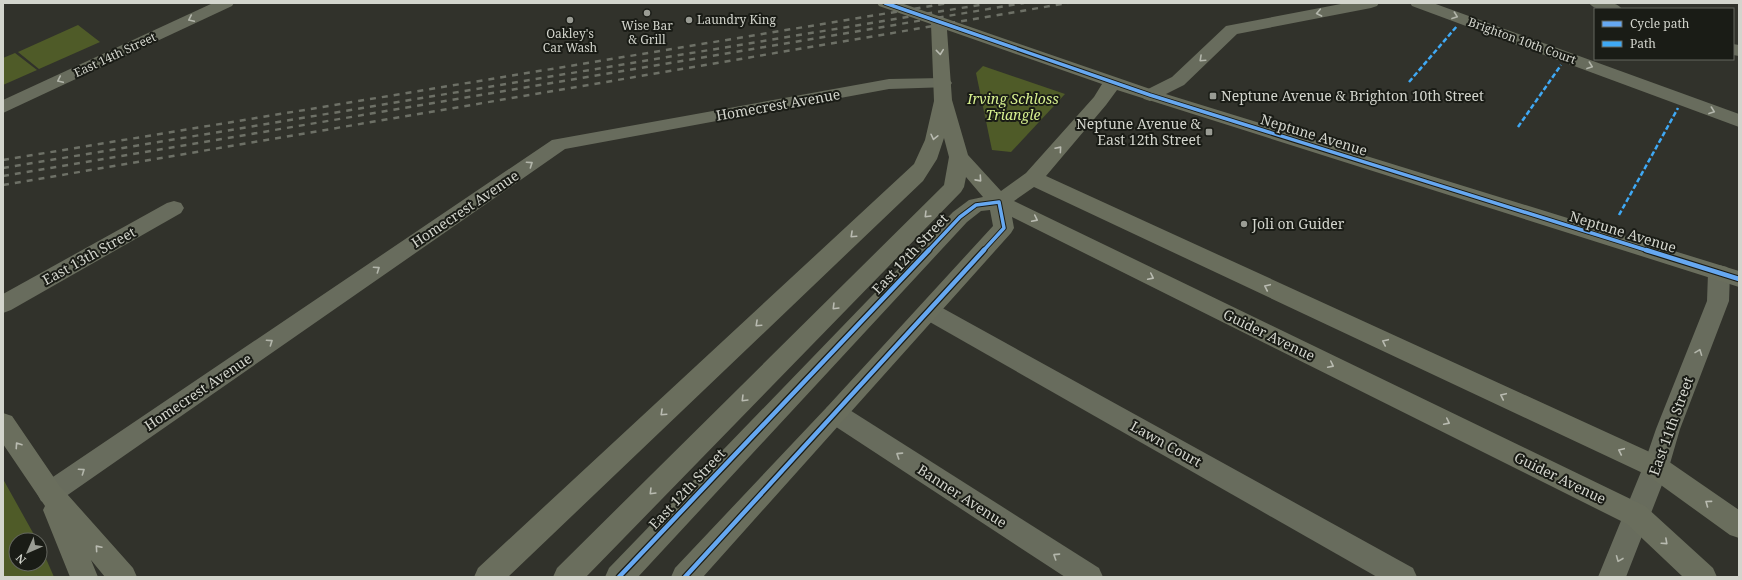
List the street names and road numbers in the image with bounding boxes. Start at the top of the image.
street label: Brighton 10th Court [1466,13,1578,68]
street label: East 14th Street [71,28,159,81]
street label: Homecrest Avenue [714,84,842,125]
street label: Neptune Avenue [1258,109,1370,160]
street label: Homecrest Avenue [407,166,522,252]
street label: Neptune Avenue [1567,206,1679,257]
street label: East 12th Street [867,209,952,298]
street label: East 13th Street [39,222,139,289]
street label: Guider Avenue [1220,304,1318,365]
street label: Homecrest Avenue [140,349,255,435]
street label: East 11th Street [1644,374,1697,478]
street label: Lawn Court [1127,416,1205,471]
street label: East 12th Street [644,444,729,533]
street label: Guider Avenue [1511,447,1609,508]
street label: Banner Avenue [914,460,1011,532]

